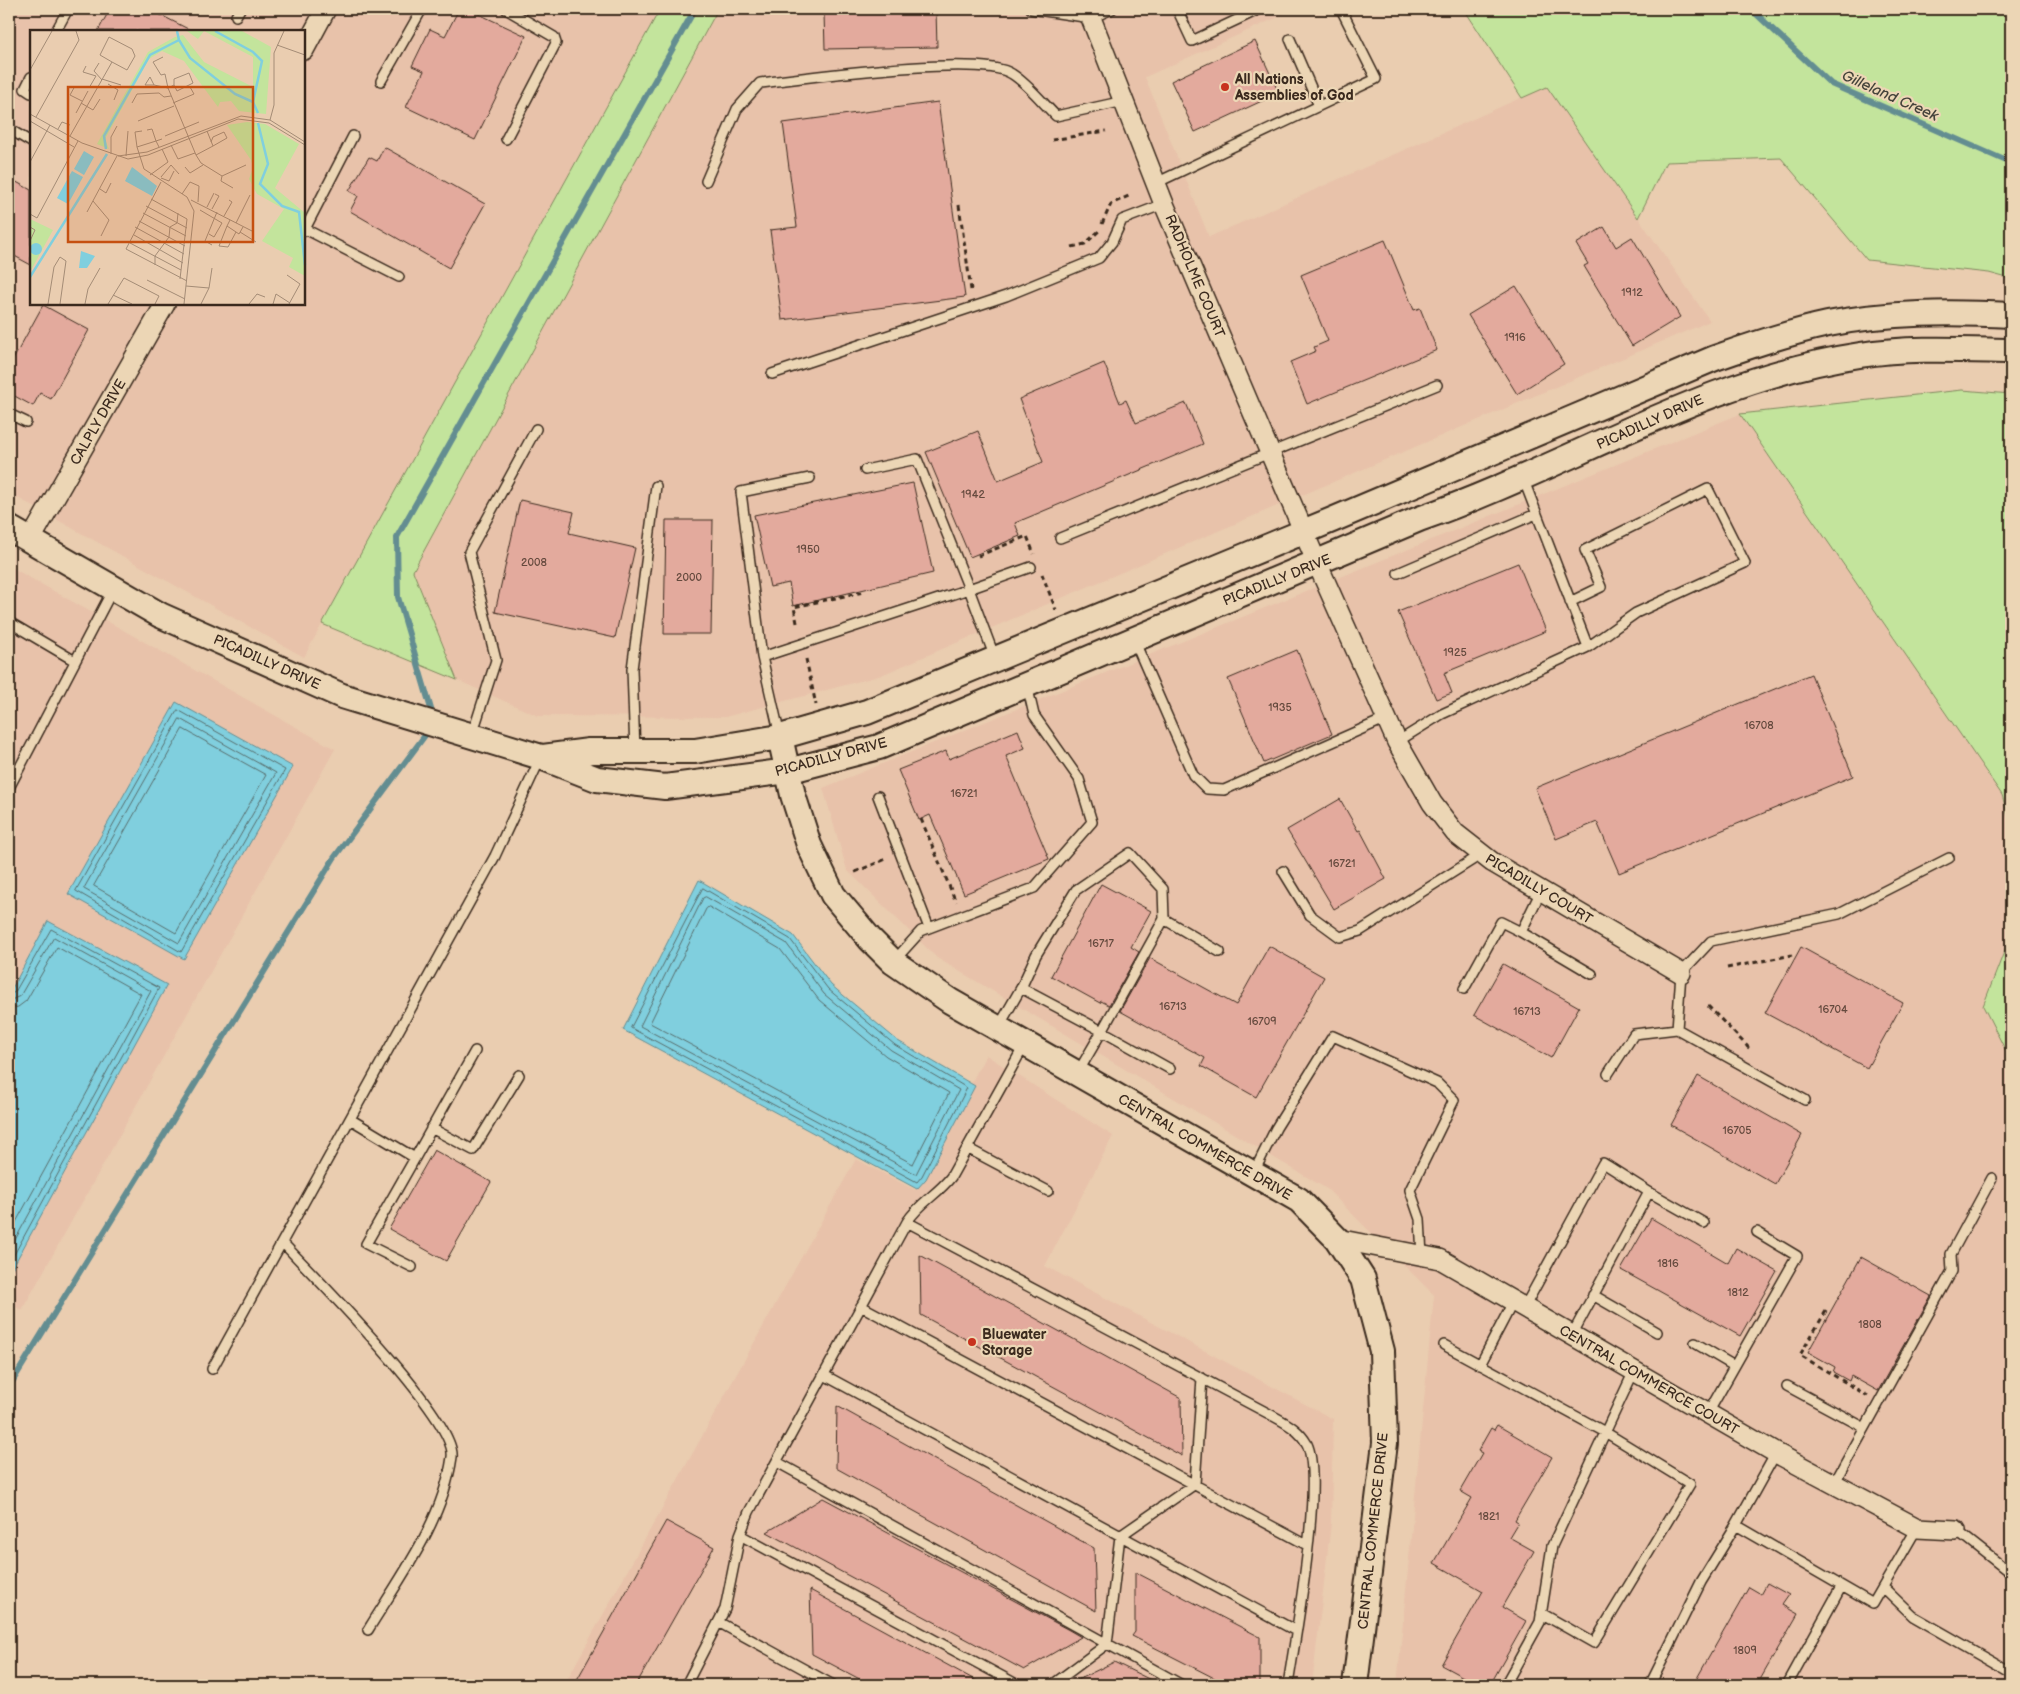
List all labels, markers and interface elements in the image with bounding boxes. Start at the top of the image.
inset map [30,30,305,305]
water label: Gilleland Creek [1839,66,1942,126]
place label: All Nations Assemblies of God [1234,71,1354,104]
marker: All Nations Assemblies of God [1219,81,1231,93]
street label: RADHOLME COURT [1161,212,1229,341]
house number: 1912 [1621,286,1643,299]
house number: 1916 [1504,331,1526,344]
street label: CALPLY DRIVE [67,376,129,468]
street label: PICADILLY DRIVE [1594,391,1706,453]
house number: 1942 [961,488,985,501]
house number: 1950 [796,543,820,556]
street label: PICADILLY DRIVE [1220,551,1334,609]
house number: 2008 [521,556,547,569]
house number: 2000 [676,571,702,584]
street label: PICADILLY DRIVE [211,631,323,693]
house number: 1925 [1443,646,1467,659]
house number: 1935 [1268,701,1292,714]
house number: 16708 [1744,719,1774,732]
street label: PICADILLY DRIVE [773,734,889,780]
house number: 16721 [951,787,977,800]
street label: PICADILLY COURT [1482,850,1596,928]
house number: 16721 [1329,857,1355,870]
house number: 16717 [1088,937,1115,950]
house number: 16713 [1159,1000,1187,1013]
house number: 16704 [1818,1003,1848,1016]
house number: 16713 [1513,1005,1541,1018]
house number: 16709 [1247,1015,1277,1028]
street label: CENTRAL COMMERCE DRIVE [1115,1090,1295,1204]
house number: 16705 [1722,1124,1752,1137]
house number: 1816 [1657,1257,1679,1270]
house number: 1812 [1727,1286,1749,1299]
house number: 1808 [1858,1318,1882,1331]
street label: CENTRAL COMMERCE COURT [1556,1321,1742,1439]
place label: Bluewater Storage [982,1326,1047,1359]
marker: Bluewater Storage [966,1336,978,1348]
street label: CENTRAL COMMERCE DRIVE [1354,1432,1392,1630]
house number: 1821 [1478,1510,1500,1523]
house number: 1809 [1733,1644,1757,1657]

